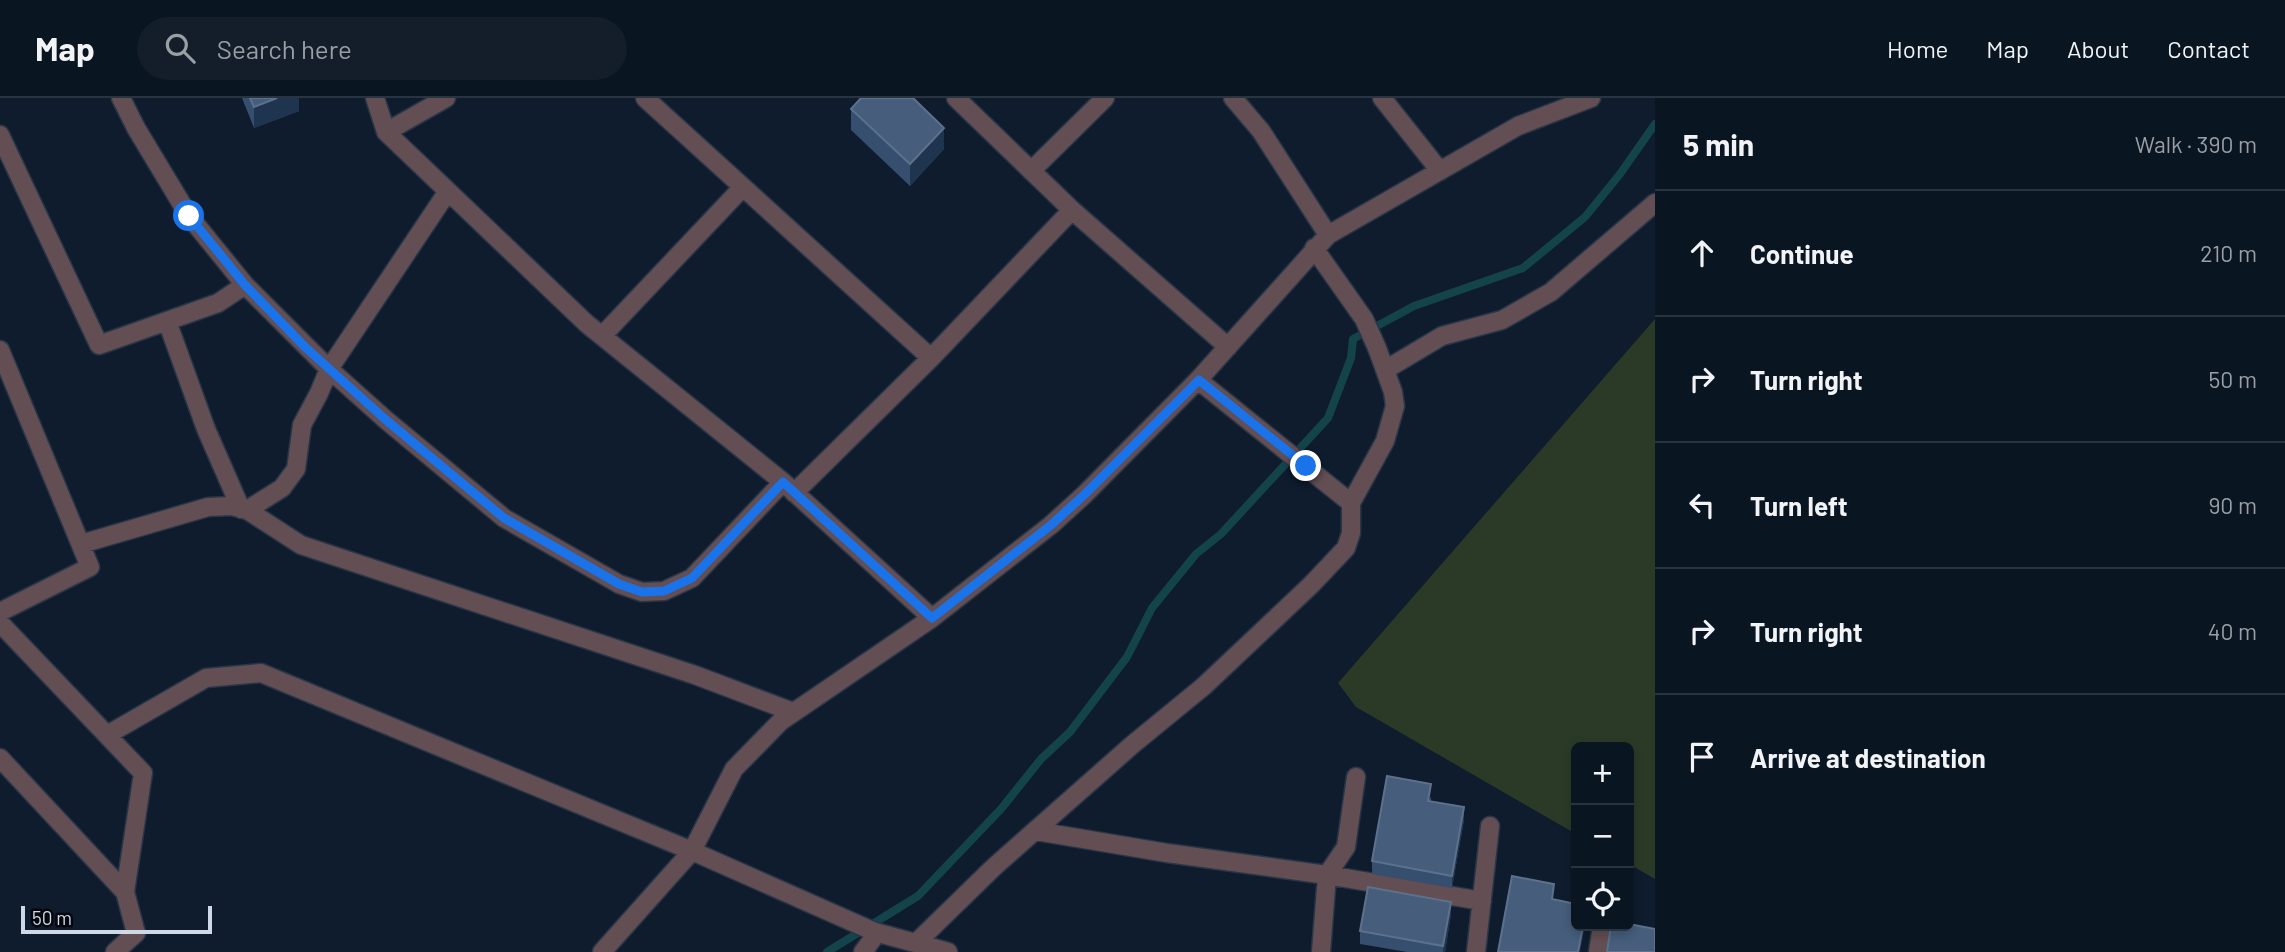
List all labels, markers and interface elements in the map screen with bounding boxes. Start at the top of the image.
search box [137,17,627,80]
text: Map [35,28,95,68]
icon: search [161,29,199,67]
text: Search here [217,33,352,64]
text: Home [1887,34,1948,63]
text: Map [1986,34,2029,63]
text: About [2067,34,2129,63]
text: Contact [2167,34,2250,63]
text: 5 min [1683,126,1754,162]
text: Walk · 390 m [2135,130,2257,158]
route start [173,200,204,231]
icon: ahead [1683,234,1721,272]
text: Continue [1750,238,1854,269]
text: 210 m [2200,239,2257,267]
icon: right [1683,360,1721,398]
text: Turn right [1750,364,1863,395]
text: 50 m [2209,365,2257,393]
route end [1290,450,1321,481]
icon: left [1683,486,1721,524]
text: Turn left [1750,490,1848,521]
text: 90 m [2208,491,2257,519]
icon: right [1683,612,1721,650]
text: Turn right [1750,616,1863,647]
text: 40 m [2208,617,2257,645]
icon: arrive [1683,738,1721,776]
map controls [1571,742,1634,931]
button: + [1571,742,1634,805]
text: Arrive at destination [1750,742,1986,773]
button: − [1571,805,1634,868]
button: locate [1571,868,1634,931]
scale bar [21,903,212,935]
text: 50 m [32,906,72,929]

